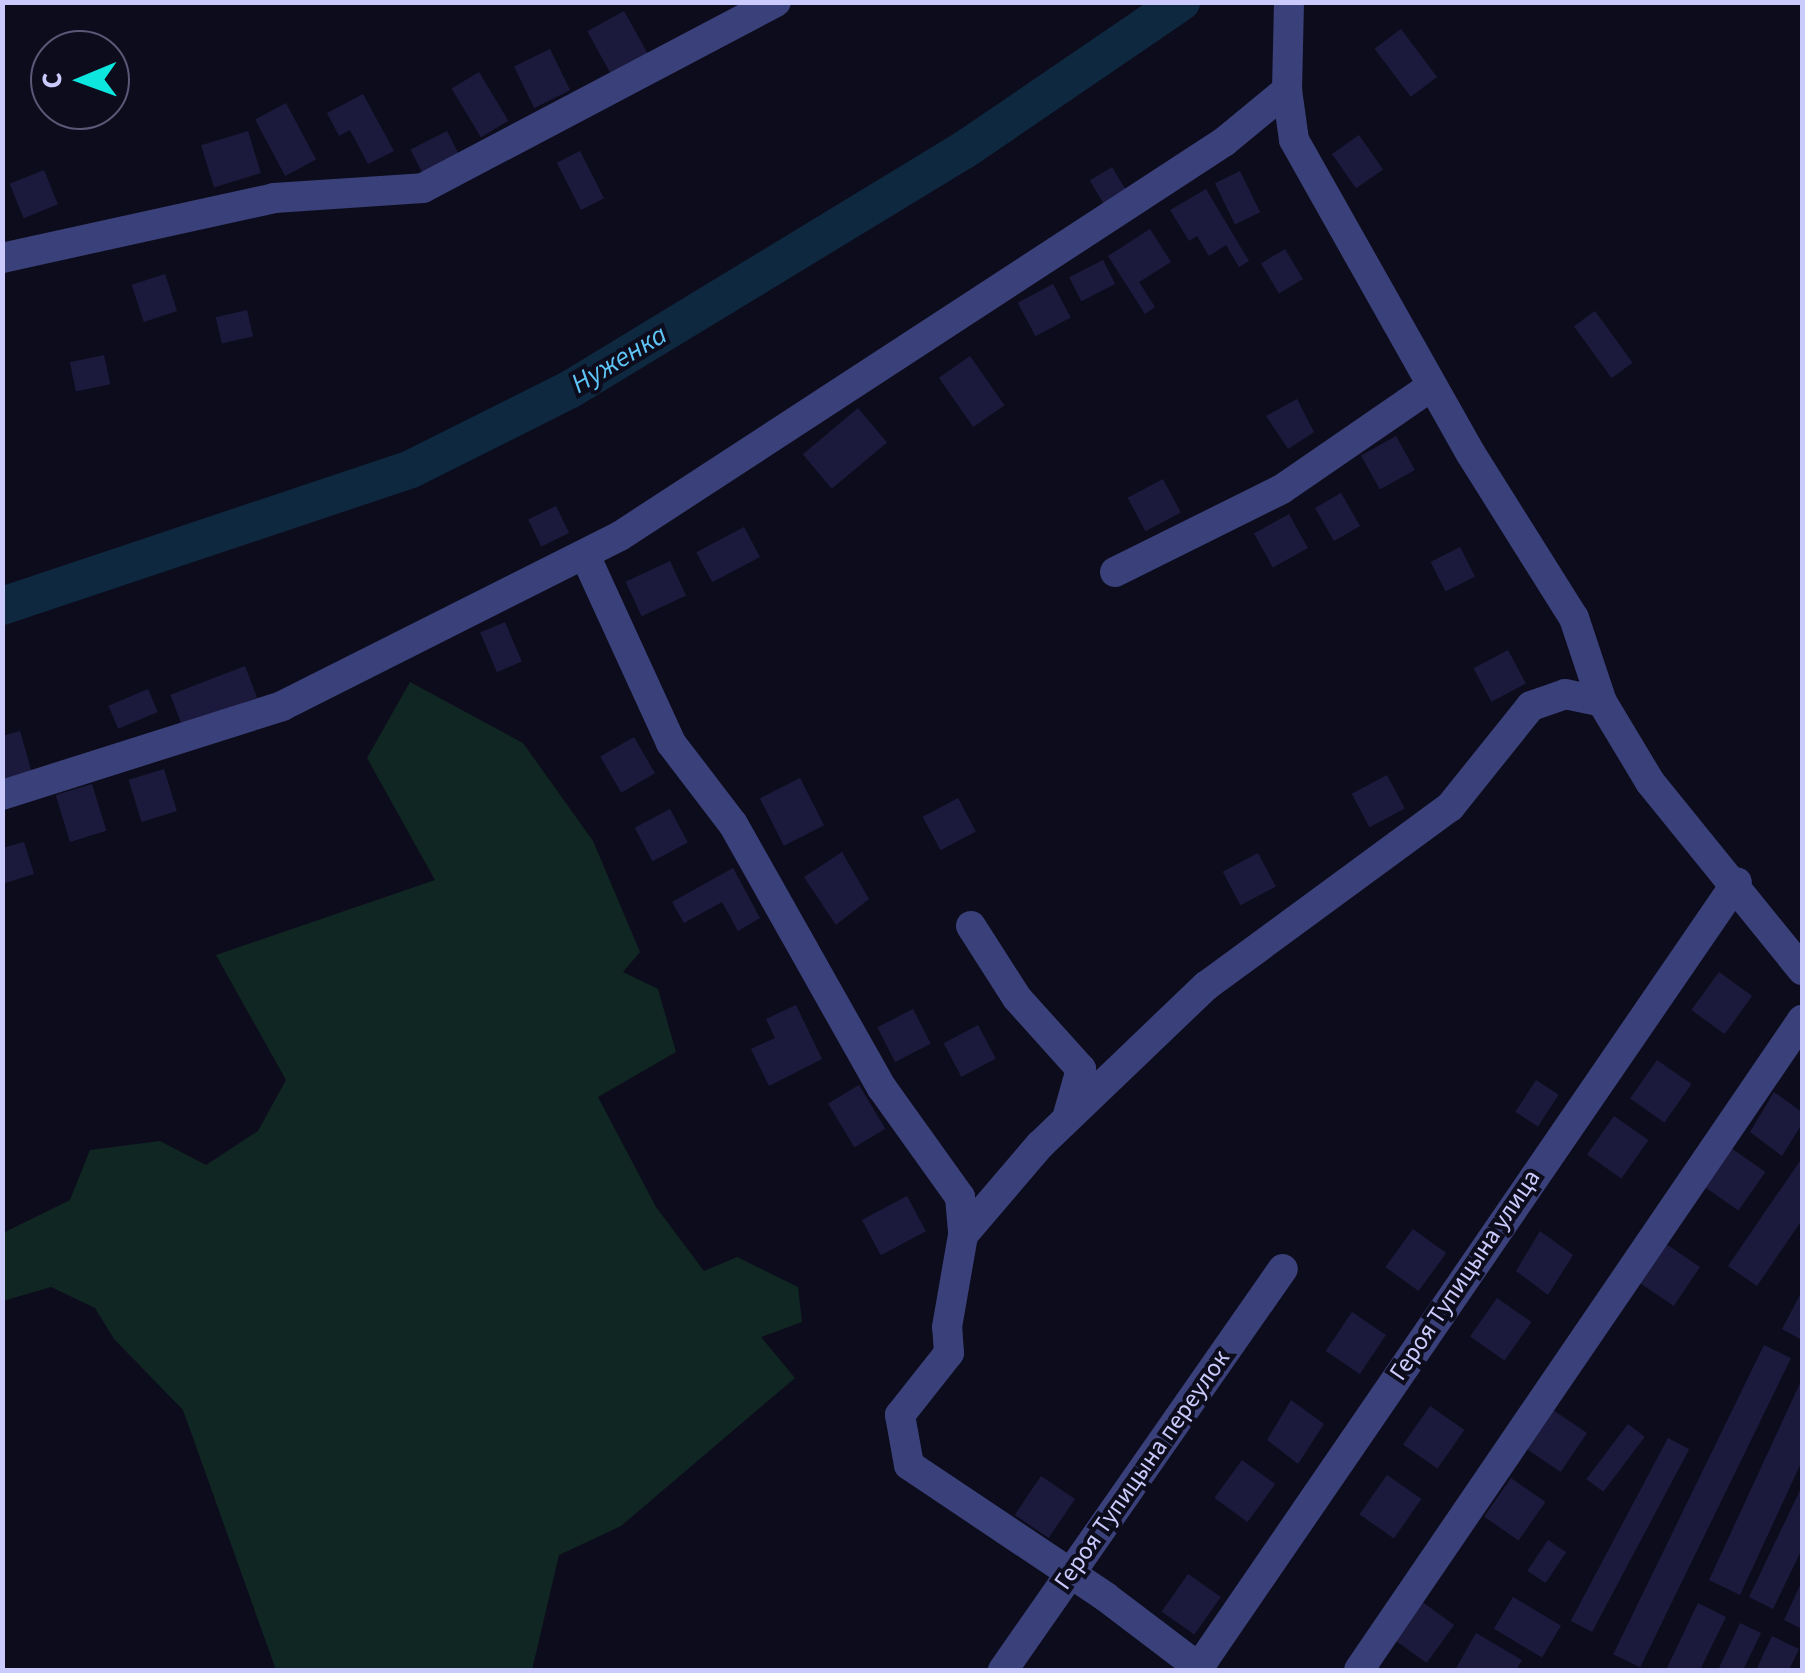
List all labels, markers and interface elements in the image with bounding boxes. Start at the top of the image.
north arrow [30,30,130,130]
text: С [32,72,72,89]
water label: Нуженка [565,317,673,401]
street label: Героя Тупицына улица [1383,1164,1547,1386]
street label: Героя Тупицына переулок [1048,1345,1236,1595]

